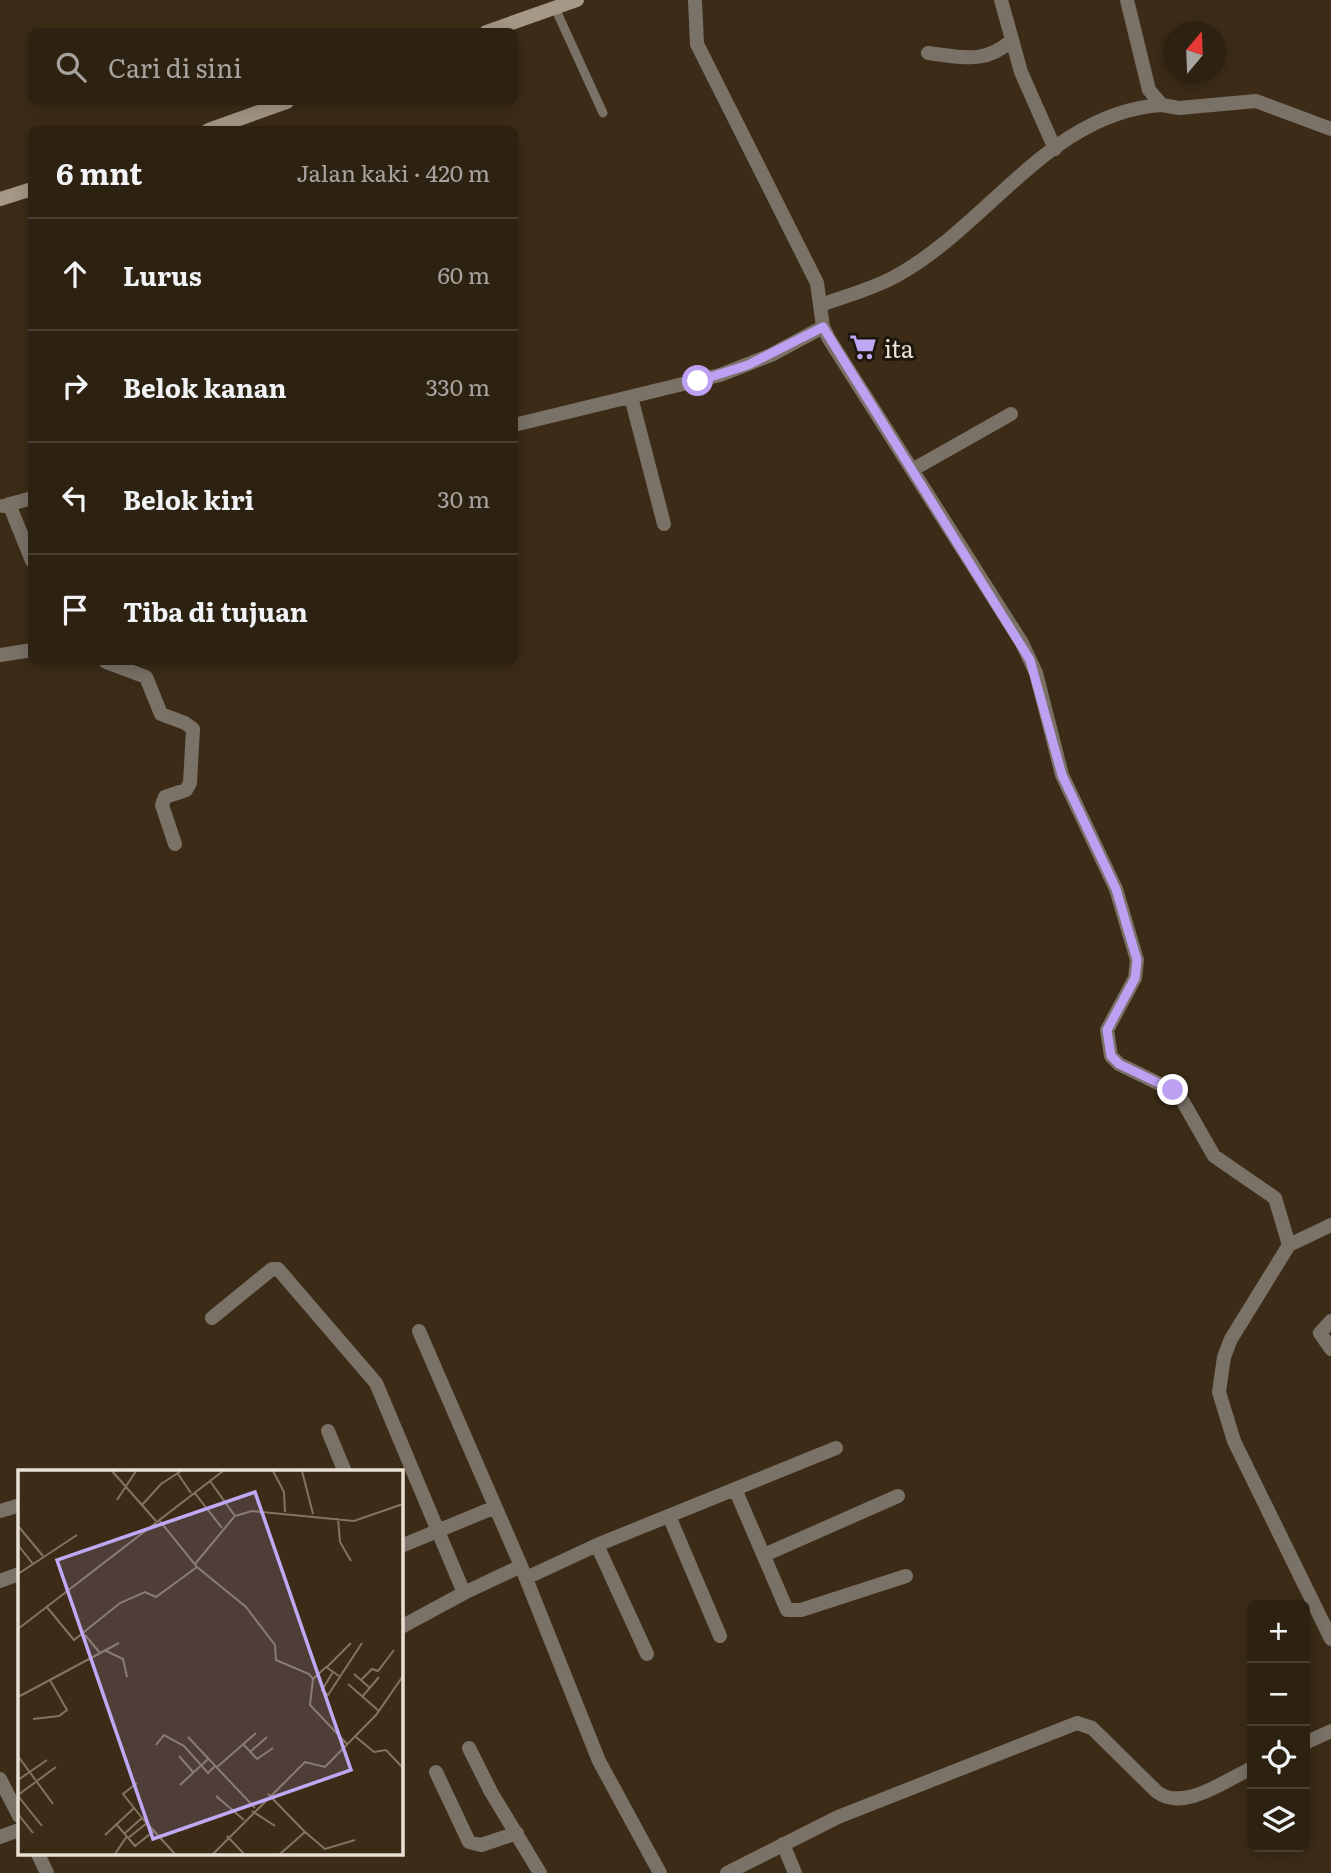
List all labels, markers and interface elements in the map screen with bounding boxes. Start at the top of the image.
north arrow [1163,21,1226,84]
search box [28,28,518,105]
text: Cari di sini [108,47,242,86]
icon: search [52,48,90,86]
text: 6 mnt [56,150,142,194]
text: Jalan kaki · 420 m [297,155,490,189]
icon: ahead [56,255,94,293]
text: Lurus [123,255,202,294]
text: 60 m [437,257,490,291]
place label: ita [884,330,914,365]
supermarket icon: ita [848,332,878,362]
route start [682,365,713,396]
icon: right [56,367,94,405]
text: Belok kanan [123,367,287,406]
text: 330 m [426,369,490,403]
icon: left [56,479,94,517]
text: Belok kiri [123,479,254,518]
text: 30 m [437,481,490,515]
icon: arrive [56,591,94,629]
text: Tiba di tujuan [123,591,308,630]
route end [1157,1074,1188,1105]
inset map [18,1470,402,1856]
map controls [1247,1600,1310,1852]
button: + [1247,1600,1310,1663]
button: − [1247,1663,1310,1726]
button: locate [1247,1726,1310,1789]
button: layers [1247,1789,1310,1852]

